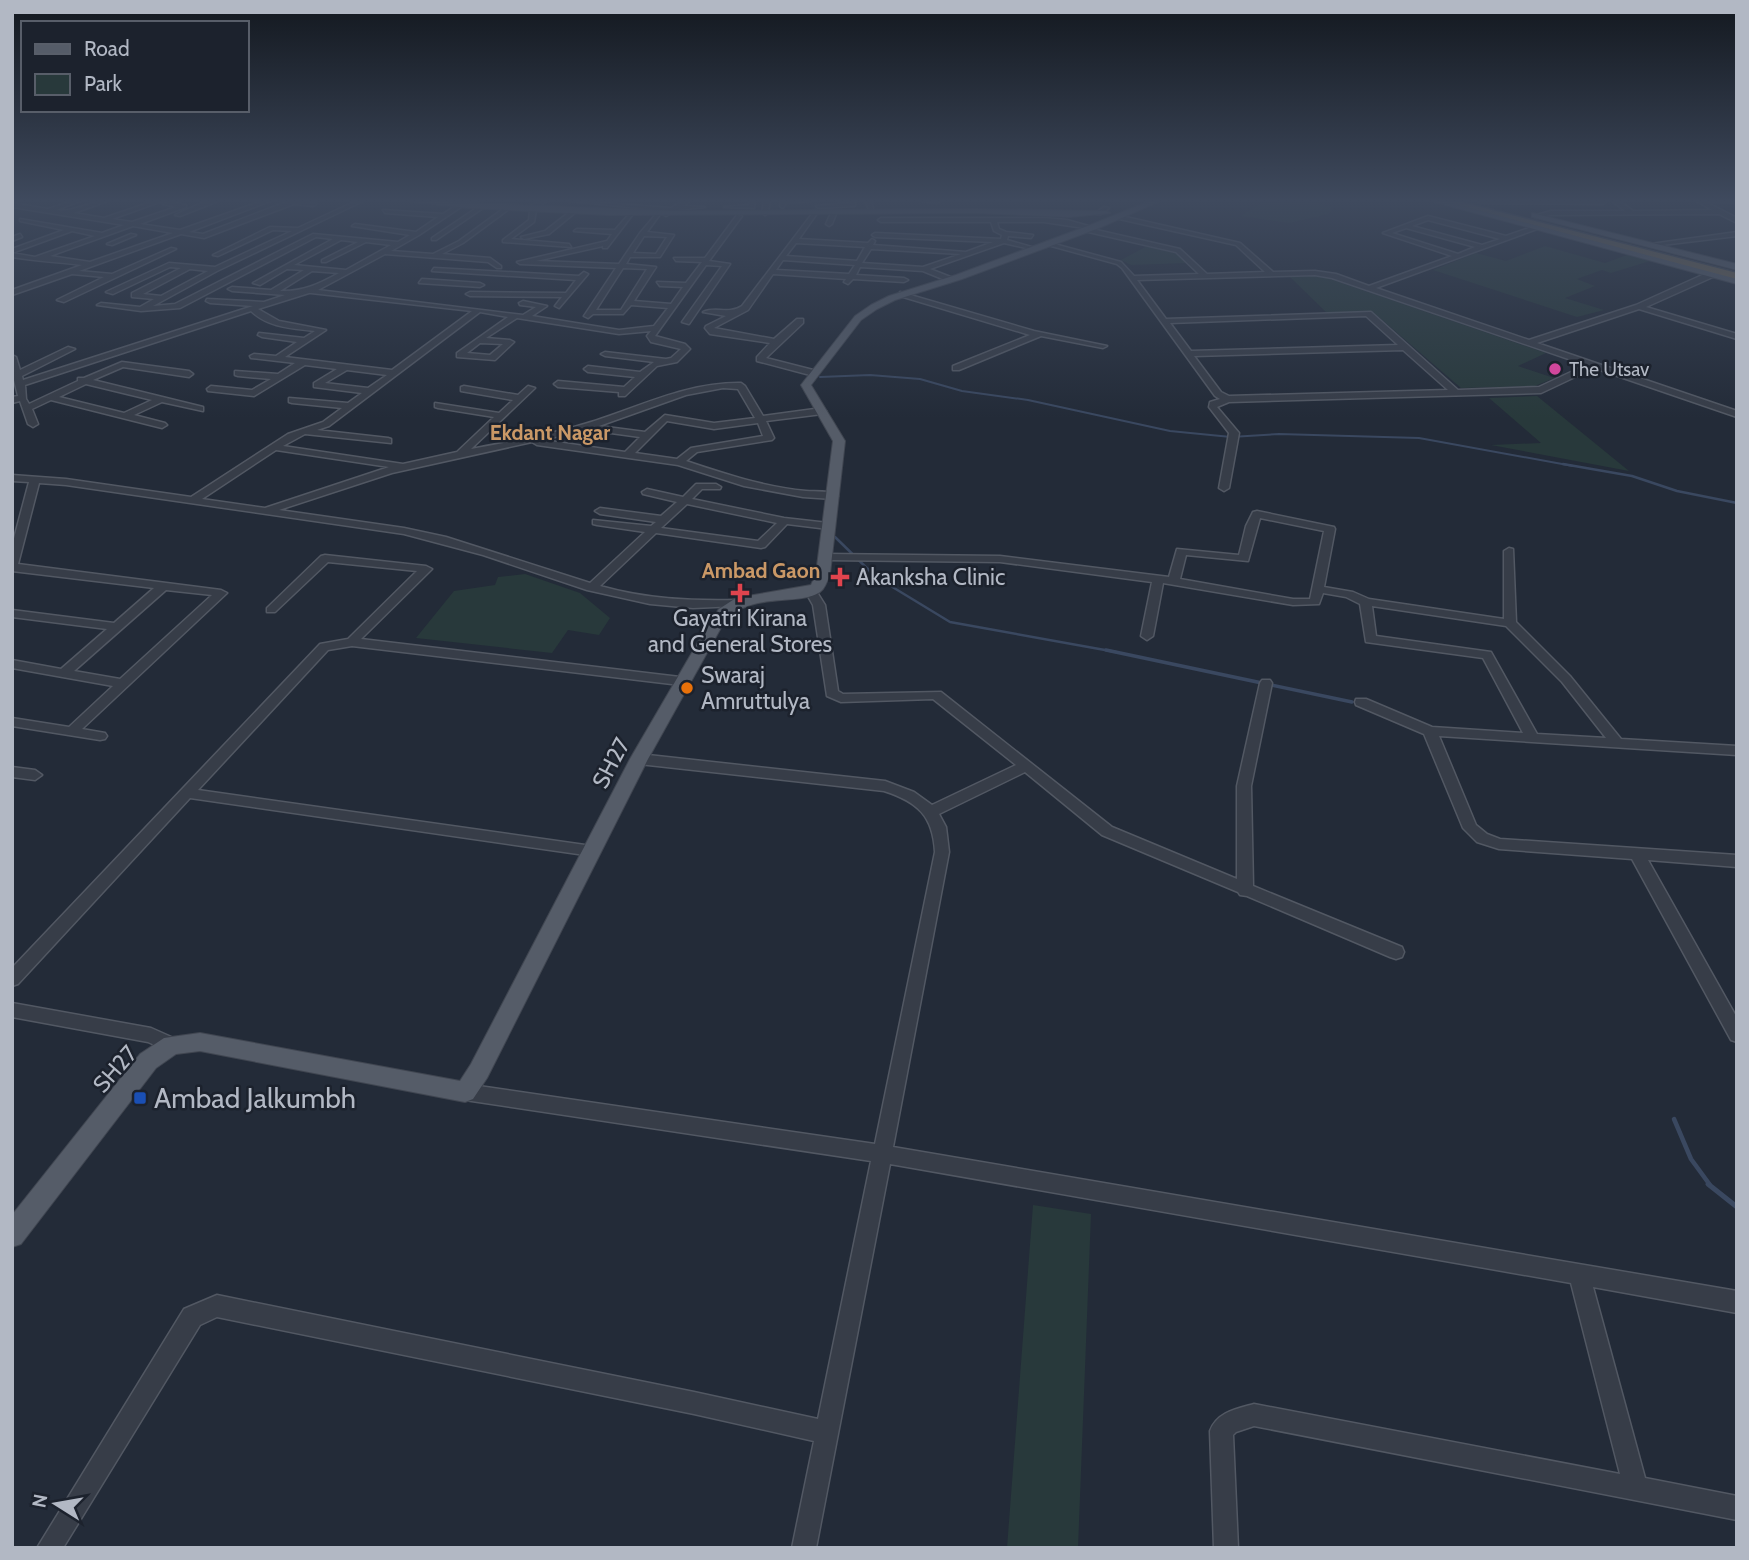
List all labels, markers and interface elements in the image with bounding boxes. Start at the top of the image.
legend [21,21,248,112]
text: Road [84,36,130,61]
text: Park [84,71,122,96]
place label: The Utsav [1569,358,1650,381]
marker: The Utsav [1547,361,1563,377]
district label: Ekdant Nagar [490,420,610,445]
district label: Ambad Gaon [702,558,820,583]
place label: Akanksha Clinic [856,563,1005,591]
marker: Akanksha Clinic [830,567,850,587]
marker: Gayatri Kirana and General Stores [732,585,748,601]
place label: Gayatri Kirana and General Stores [648,604,832,658]
place label: Swaraj Amruttulya [701,661,810,715]
marker: Swaraj Amruttulya [679,680,695,696]
street label: SH27 [586,733,636,793]
street label: SH27 [87,1039,143,1098]
place label: Ambad Jalkumbh [154,1081,356,1115]
marker: Ambad Jalkumbh [132,1090,148,1106]
north arrow [21,1469,91,1539]
text: N [27,1492,52,1510]

